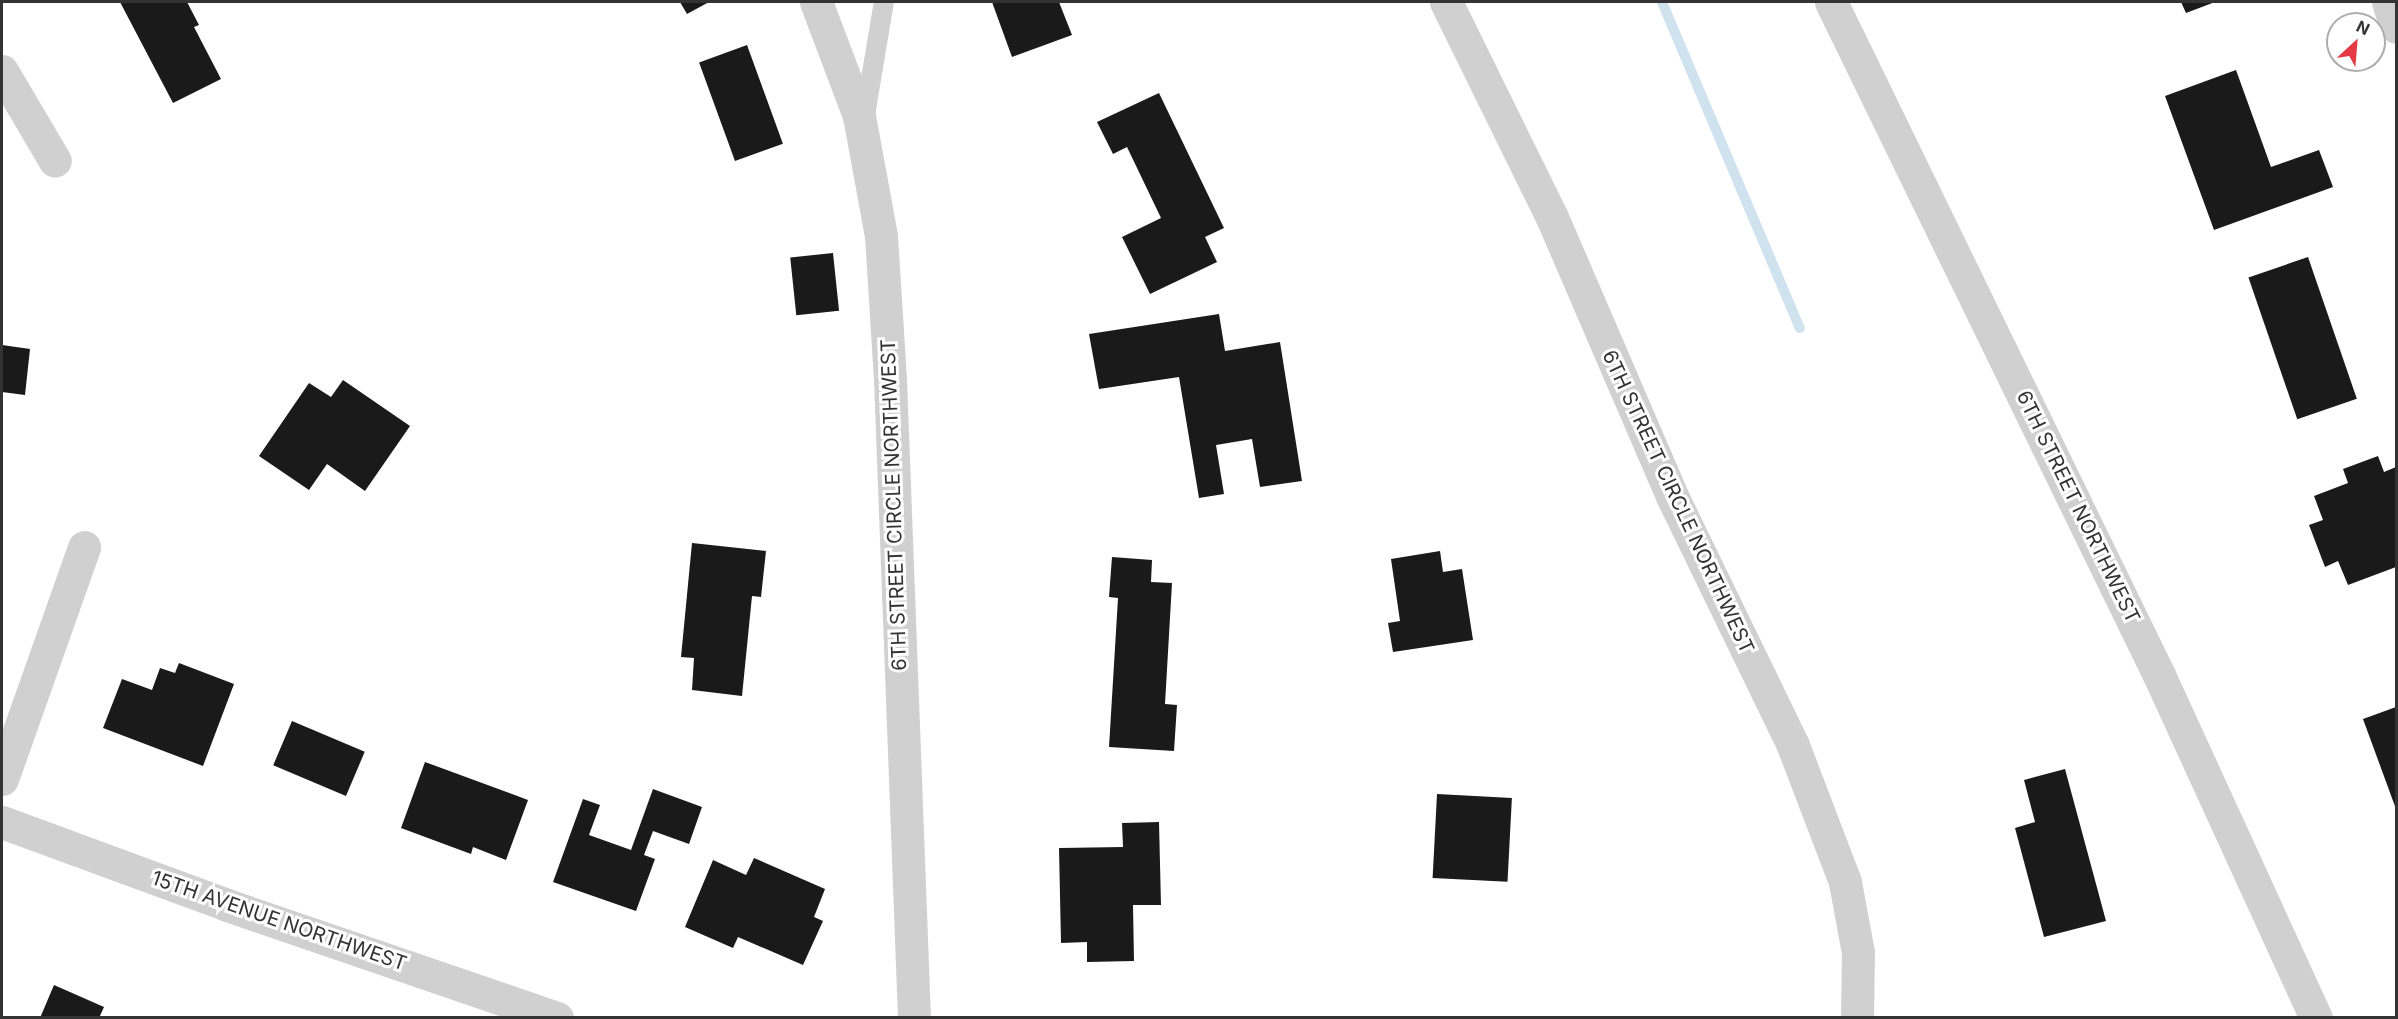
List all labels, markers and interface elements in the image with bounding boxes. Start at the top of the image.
north arrow [2326,12,2386,72]
text: N [2353,16,2373,39]
street label: 6TH STREET CIRCLE NORTHWEST [876,339,912,671]
street label: 6TH STREET CIRCLE NORTHWEST [1597,347,1759,657]
street label: 6TH STREET NORTHWEST [2011,387,2145,627]
street label: 15TH AVENUE NORTHWEST [148,866,410,976]

